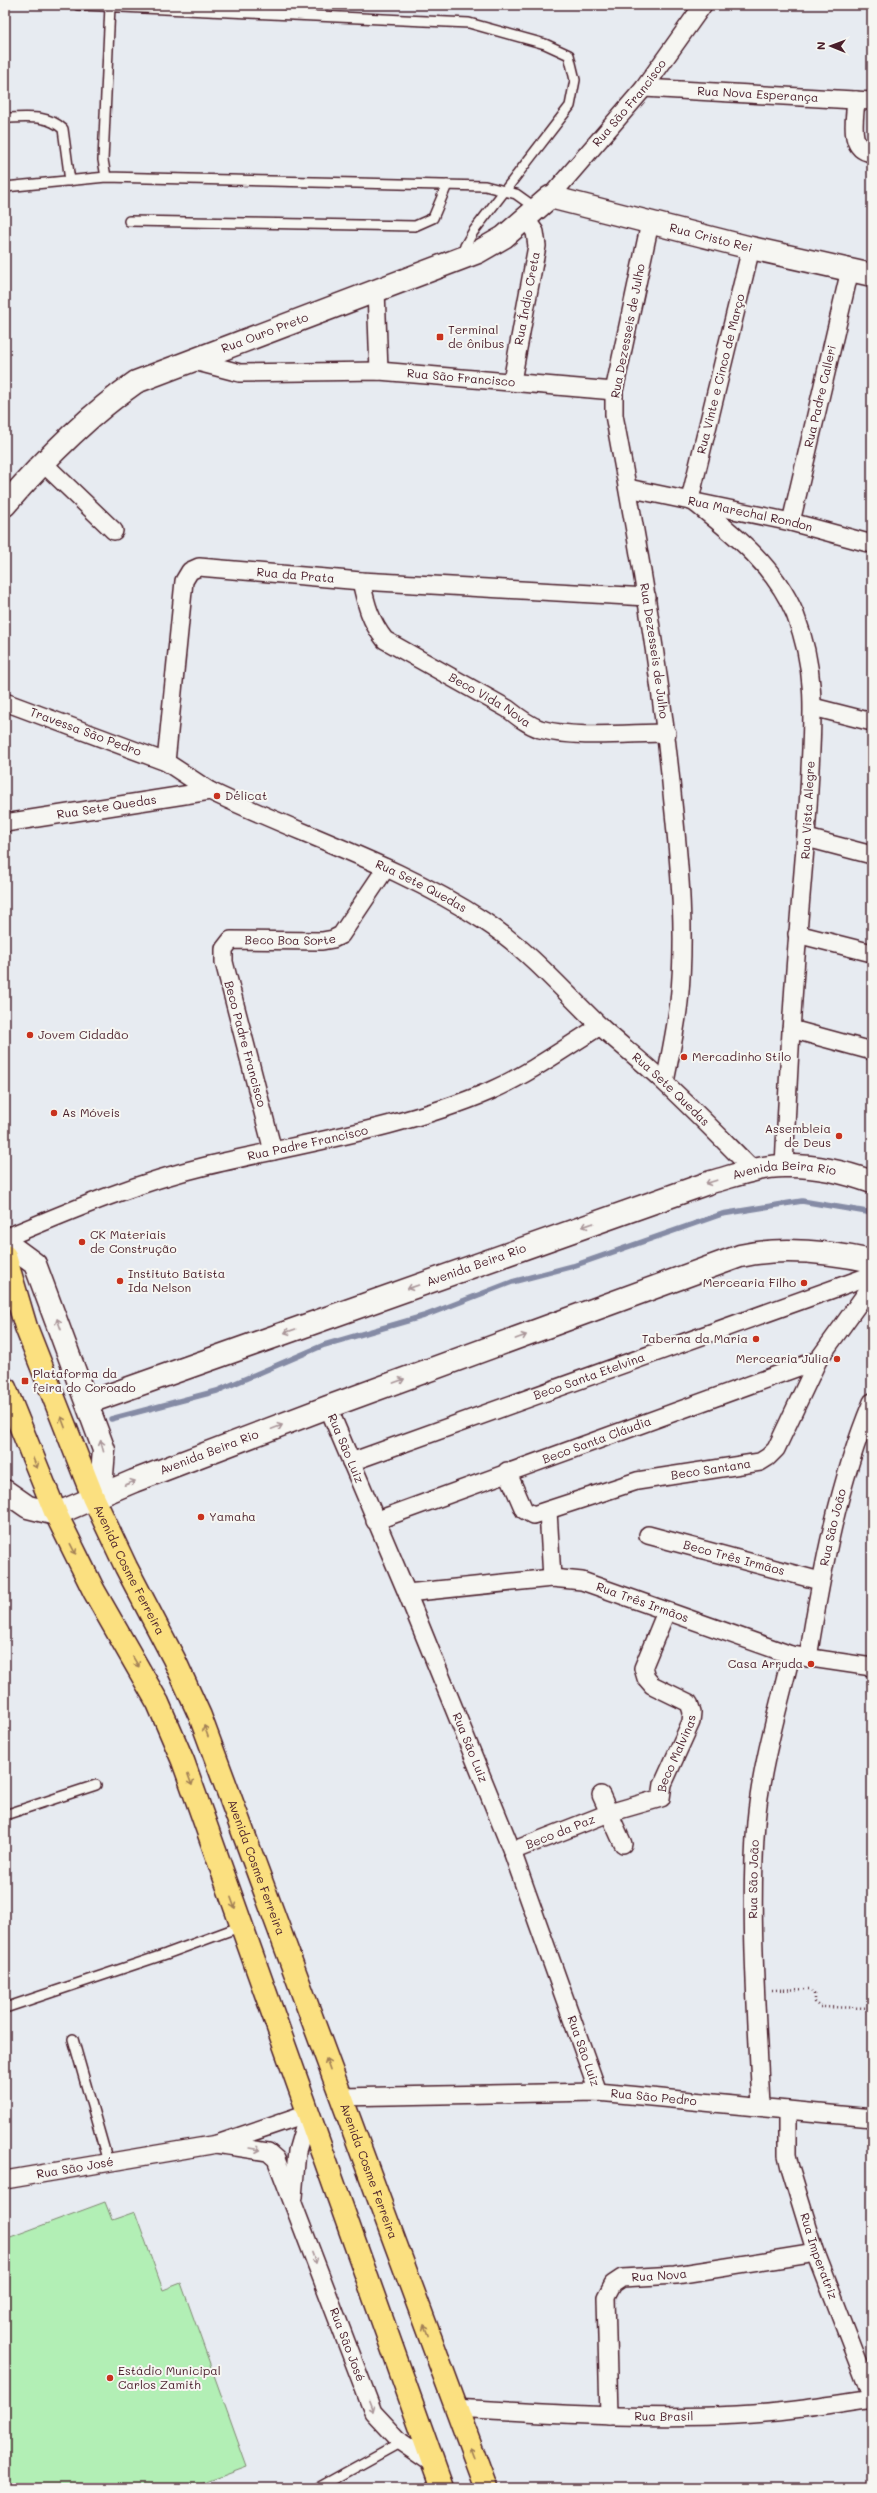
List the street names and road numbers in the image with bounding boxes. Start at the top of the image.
street label: Rua São Francisco [588,56,669,150]
street label: Rua Nova Esperança [697,82,819,105]
street label: Rua Cristo Rei [668,219,754,255]
street label: Rua Índio Creta [510,250,543,346]
street label: Rua Dezesseis de Julho [606,262,648,399]
street label: Rua Vinte e Cinco de Março [692,292,748,455]
street label: Rua Ouro Preto [219,308,310,356]
street label: Rua Padre Calleri [800,343,839,449]
street label: Rua São Francisco [406,364,516,390]
street label: Rua Marechal Rondon [687,492,815,535]
street label: Rua da Prata [256,563,335,586]
street label: Rua Dezesseis de Julho [637,582,673,719]
street label: Beco Vida Nova [446,668,534,730]
street label: Travessa São Pedro [28,703,144,759]
street label: Rua Vista Alegre [796,760,818,860]
street label: Rua Sete Quedas [56,790,158,822]
street label: Rua Sete Quedas [373,855,470,915]
street label: Beco Boa Sorte [245,930,337,948]
street label: Beco Padre Francisco [221,979,271,1109]
street label: Rua Sete Quedas [629,1048,714,1129]
street label: Rua Padre Francisco [246,1121,369,1163]
street label: Avenida Beira Rio [730,1157,838,1182]
street label: Avenida Beira Rio [424,1239,528,1289]
street label: Beco Santa Etelvina [531,1348,647,1403]
street label: Rua São Luiz [325,1411,368,1486]
street label: Beco Santa Cláudia [540,1412,653,1467]
street label: Avenida Beira Rio [157,1425,261,1478]
street label: Beco Santana [670,1455,752,1483]
street label: Rua São João [815,1487,849,1567]
street label: Avenida Cosme Ferreira [91,1502,169,1637]
street label: Beco Três Irmãos [682,1536,787,1578]
street label: Rua Três Irmãos [594,1578,691,1625]
street label: Rua São Luiz [449,1710,492,1785]
street label: Beco Malvinas [653,1714,699,1793]
street label: Avenida Cosme Ferreira [225,1797,289,1937]
street label: Beco da Paz [523,1810,597,1852]
street label: Rua São João [744,1839,762,1919]
street label: Rua São Luiz [564,2013,604,2089]
street label: Rua São Pedro [610,2084,698,2108]
street label: Avenida Cosme Ferreira [337,2101,402,2241]
street label: Rua São José [35,2153,115,2182]
street label: Rua Imperatriz [797,2211,842,2302]
street label: Rua Nova [631,2264,688,2284]
street label: Rua São José [327,2305,369,2383]
street label: Rua Brasil [634,2407,693,2424]

